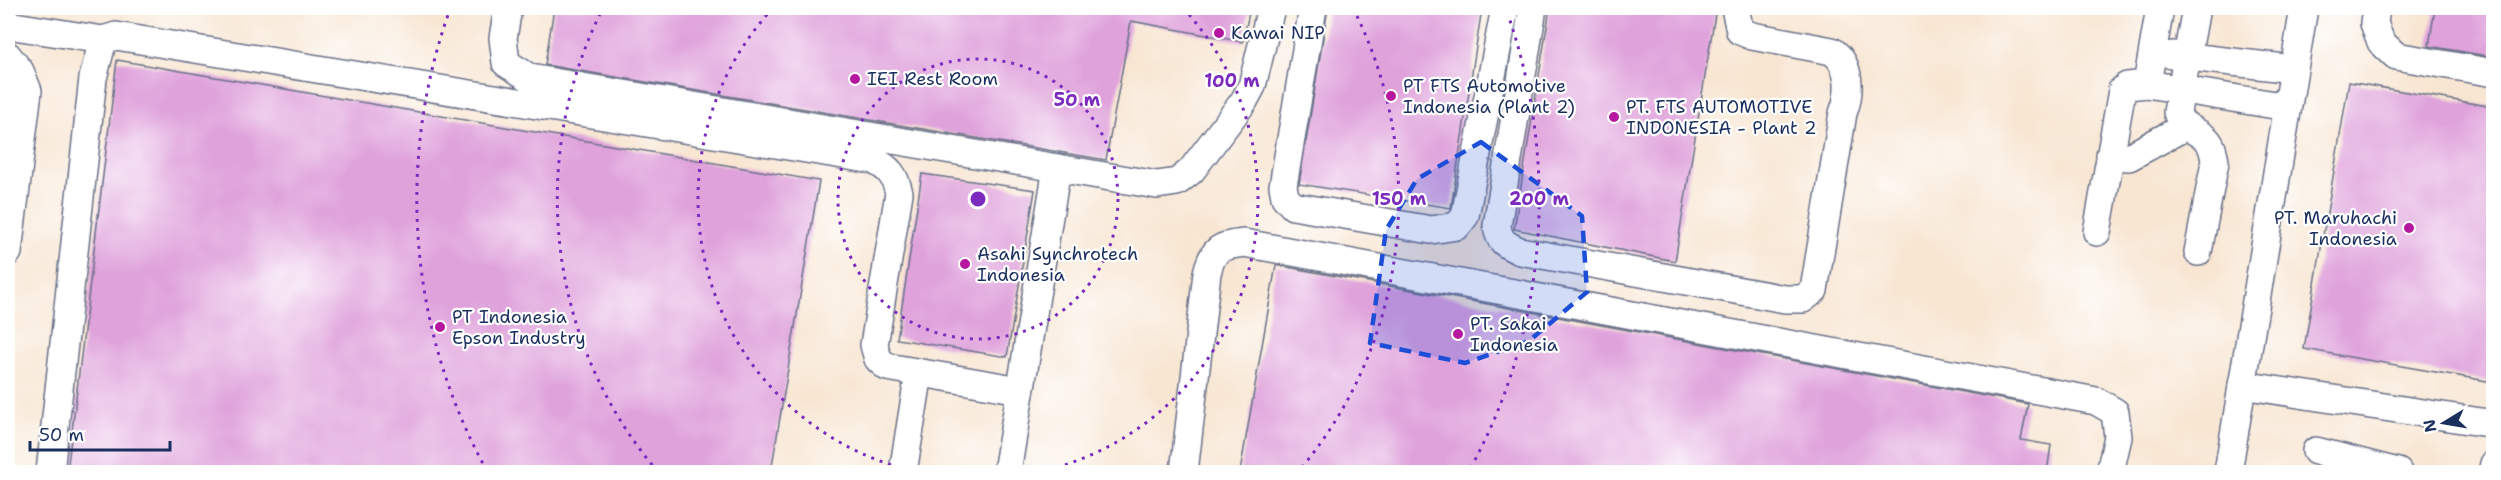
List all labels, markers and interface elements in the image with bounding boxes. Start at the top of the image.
place label: Kawai NIP [1231,21,1325,45]
marker: Kawai NIP [1212,26,1226,40]
place label: IEI Rest Room [867,67,998,91]
text: 100 m [1204,69,1260,93]
marker: IEI Rest Room [848,72,862,86]
place label: PT FTS Automotive Indonesia (Plant 2) [1403,74,1575,119]
text: 50 m [1054,88,1101,112]
marker: PT FTS Automotive Indonesia (Plant 2) [1384,89,1398,103]
place label: PT. FTS AUTOMOTIVE INDONESIA - Plant 2 [1626,95,1817,140]
marker: PT. FTS AUTOMOTIVE INDONESIA - Plant 2 [1607,110,1621,124]
text: 150 m [1372,187,1427,211]
text: 200 m [1509,187,1570,211]
centre of rings [968,189,988,209]
place label: PT. Maruhachi Indonesia [2274,206,2397,251]
marker: PT. Maruhachi Indonesia [2402,221,2416,235]
place label: Asahi Synchrotech Indonesia [977,242,1138,287]
marker: Asahi Synchrotech Indonesia [958,257,972,271]
place label: PT Indonesia Epson Industry [452,305,586,350]
place label: PT. Sakai Indonesia [1470,312,1558,357]
marker: PT Indonesia Epson Industry [433,320,447,334]
marker: PT. Sakai Indonesia [1451,327,1465,341]
north arrow [2414,393,2474,453]
scale bar [30,414,170,452]
text: N [2418,418,2441,434]
text: 50 m [39,423,84,447]

